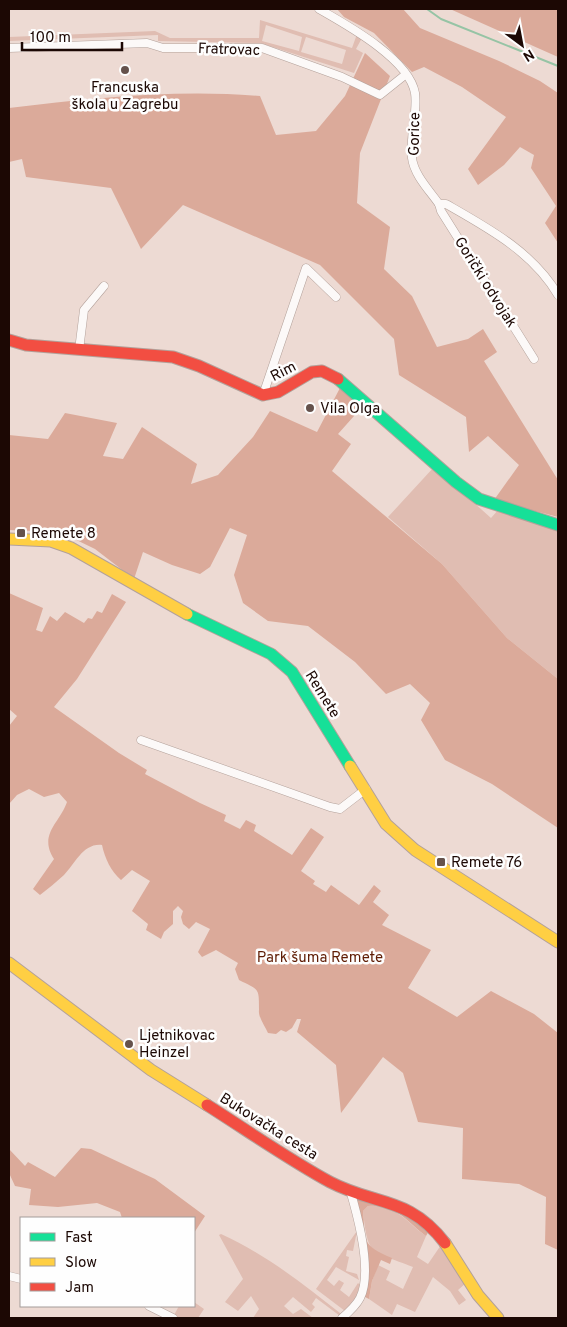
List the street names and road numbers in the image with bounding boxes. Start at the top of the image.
street label: Fratrovac [197,40,260,61]
street label: Gorice [406,112,425,156]
street label: Gorički odvojak [449,234,520,332]
street label: Rim [268,358,300,387]
street label: Remete [300,668,344,722]
street label: Bukovačka cesta [216,1090,321,1165]

